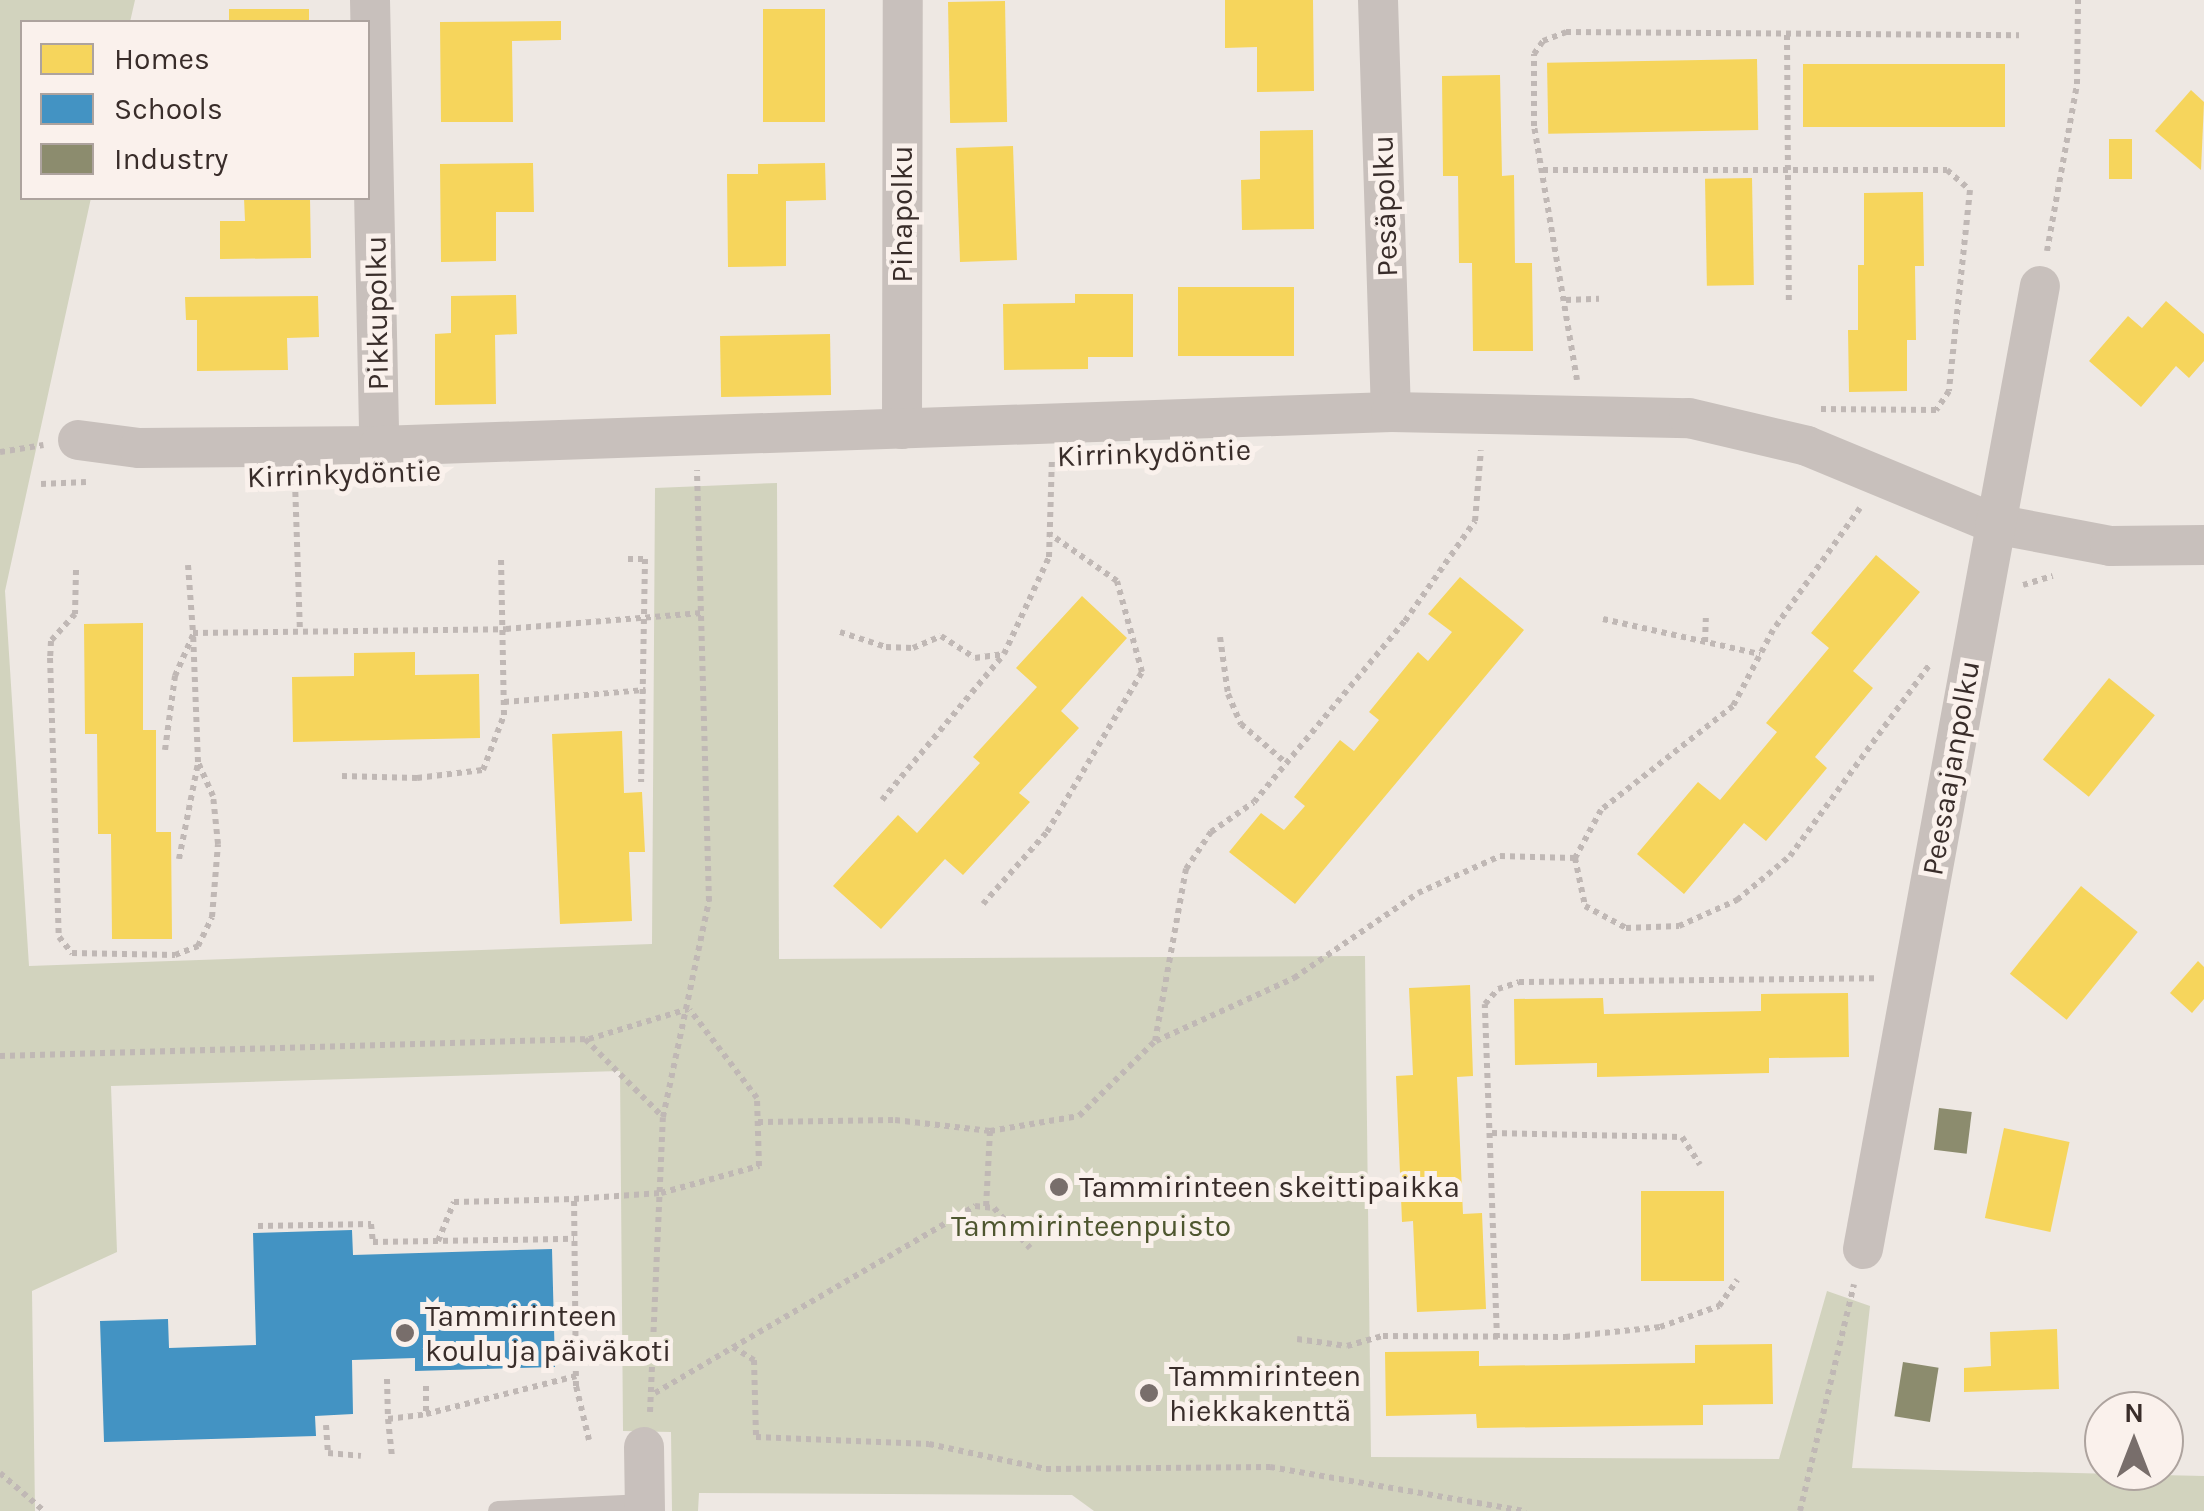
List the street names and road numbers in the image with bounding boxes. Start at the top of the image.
street label: Pesäpolku [1365,135,1405,277]
street label: Pihapolku [884,145,920,283]
street label: Pikkupolku [358,235,396,391]
street label: Kirrinkydöntie [1056,432,1252,474]
street label: Kirrinkydöntie [246,453,442,495]
street label: Peesaajanpolku [1914,658,1988,878]

